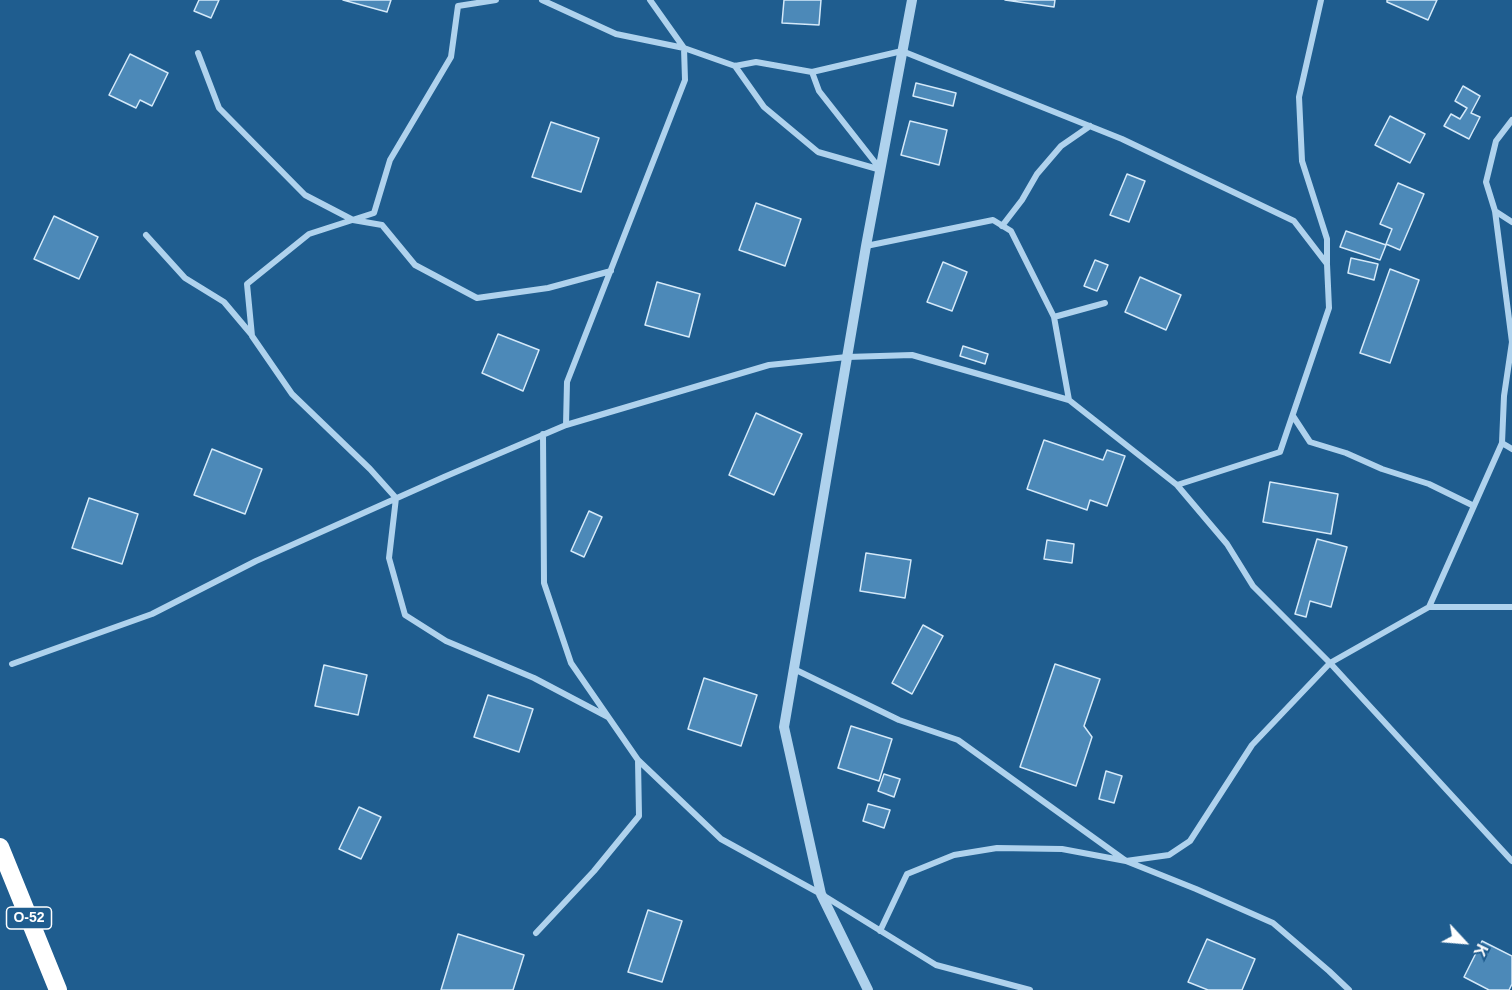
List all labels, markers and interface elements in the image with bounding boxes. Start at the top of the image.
road number: O-52 [6,907,51,929]
north arrow [1434,912,1494,972]
text: K [1470,941,1491,959]

